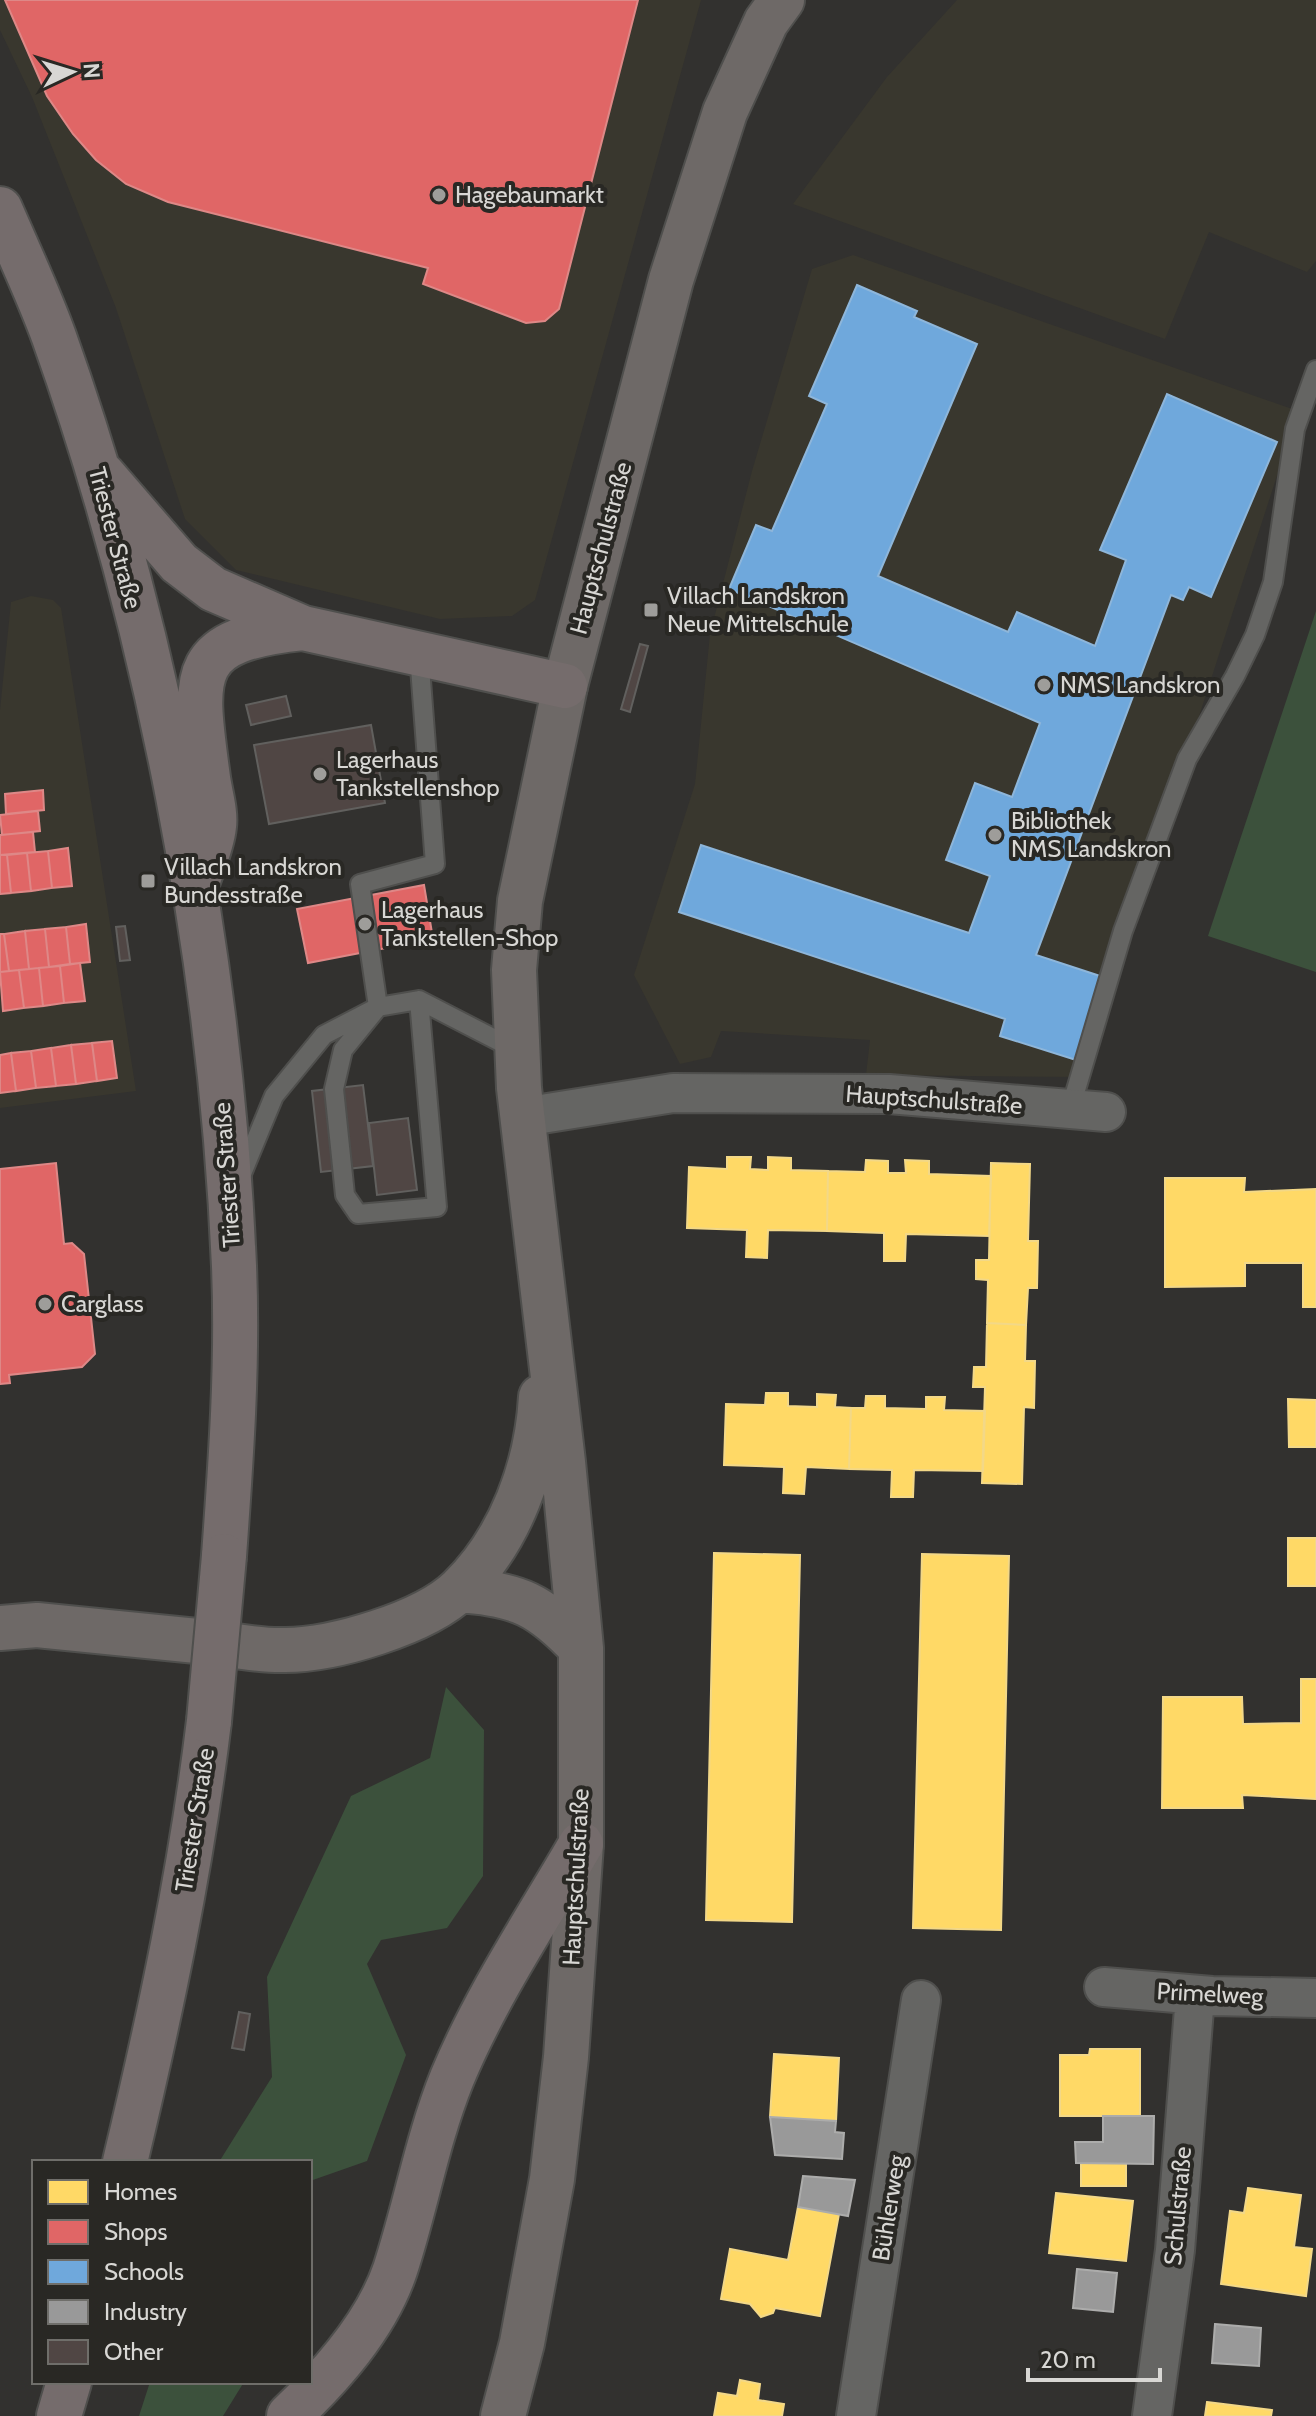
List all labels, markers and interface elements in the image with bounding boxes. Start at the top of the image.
north arrow [32,32,112,112]
text: N [77,62,105,79]
place label: Hagebaumarkt [455,180,604,209]
marker: Hagebaumarkt [430,186,448,204]
street label: Hauptschulstraße [564,459,637,637]
street label: Triester Straße [83,464,148,612]
place label: Villach Landskron Neue Mittelschule [667,581,849,638]
marker: Villach Landskron Neue Mittelschule [642,601,660,619]
place label: NMS Landskron [1060,670,1221,699]
marker: NMS Landskron [1035,676,1053,694]
place label: Lagerhaus Tankstellenshop [336,745,500,802]
marker: Lagerhaus Tankstellenshop [311,765,329,783]
place label: Bibliothek NMS Landskron [1011,806,1172,863]
marker: Bibliothek NMS Landskron [986,826,1004,844]
place label: Villach Landskron Bundesstraße [164,852,342,909]
marker: Villach Landskron Bundesstraße [139,872,157,890]
place label: Lagerhaus Tankstellen-Shop [381,895,558,952]
marker: Lagerhaus Tankstellen-Shop [356,915,374,933]
street label: Hauptschulstraße [845,1079,1023,1120]
street label: Triester Straße [207,1101,246,1249]
place label: Carglass [61,1289,144,1318]
marker: Carglass [36,1295,54,1313]
street label: Triester Straße [169,1746,220,1894]
street label: Hauptschulstraße [556,1788,595,1966]
street label: Primelweg [1156,1976,1265,2011]
street label: Schulstraße [1158,2145,1197,2267]
street label: Bühlerweg [866,2152,911,2263]
legend [32,2160,312,2384]
text: Homes [104,2177,177,2206]
text: Shops [104,2217,167,2246]
text: Schools [104,2257,184,2286]
text: Industry [104,2297,187,2326]
scale bar [1028,2332,1160,2382]
text: Other [104,2337,164,2366]
text: 20 m [1040,2345,1096,2374]

